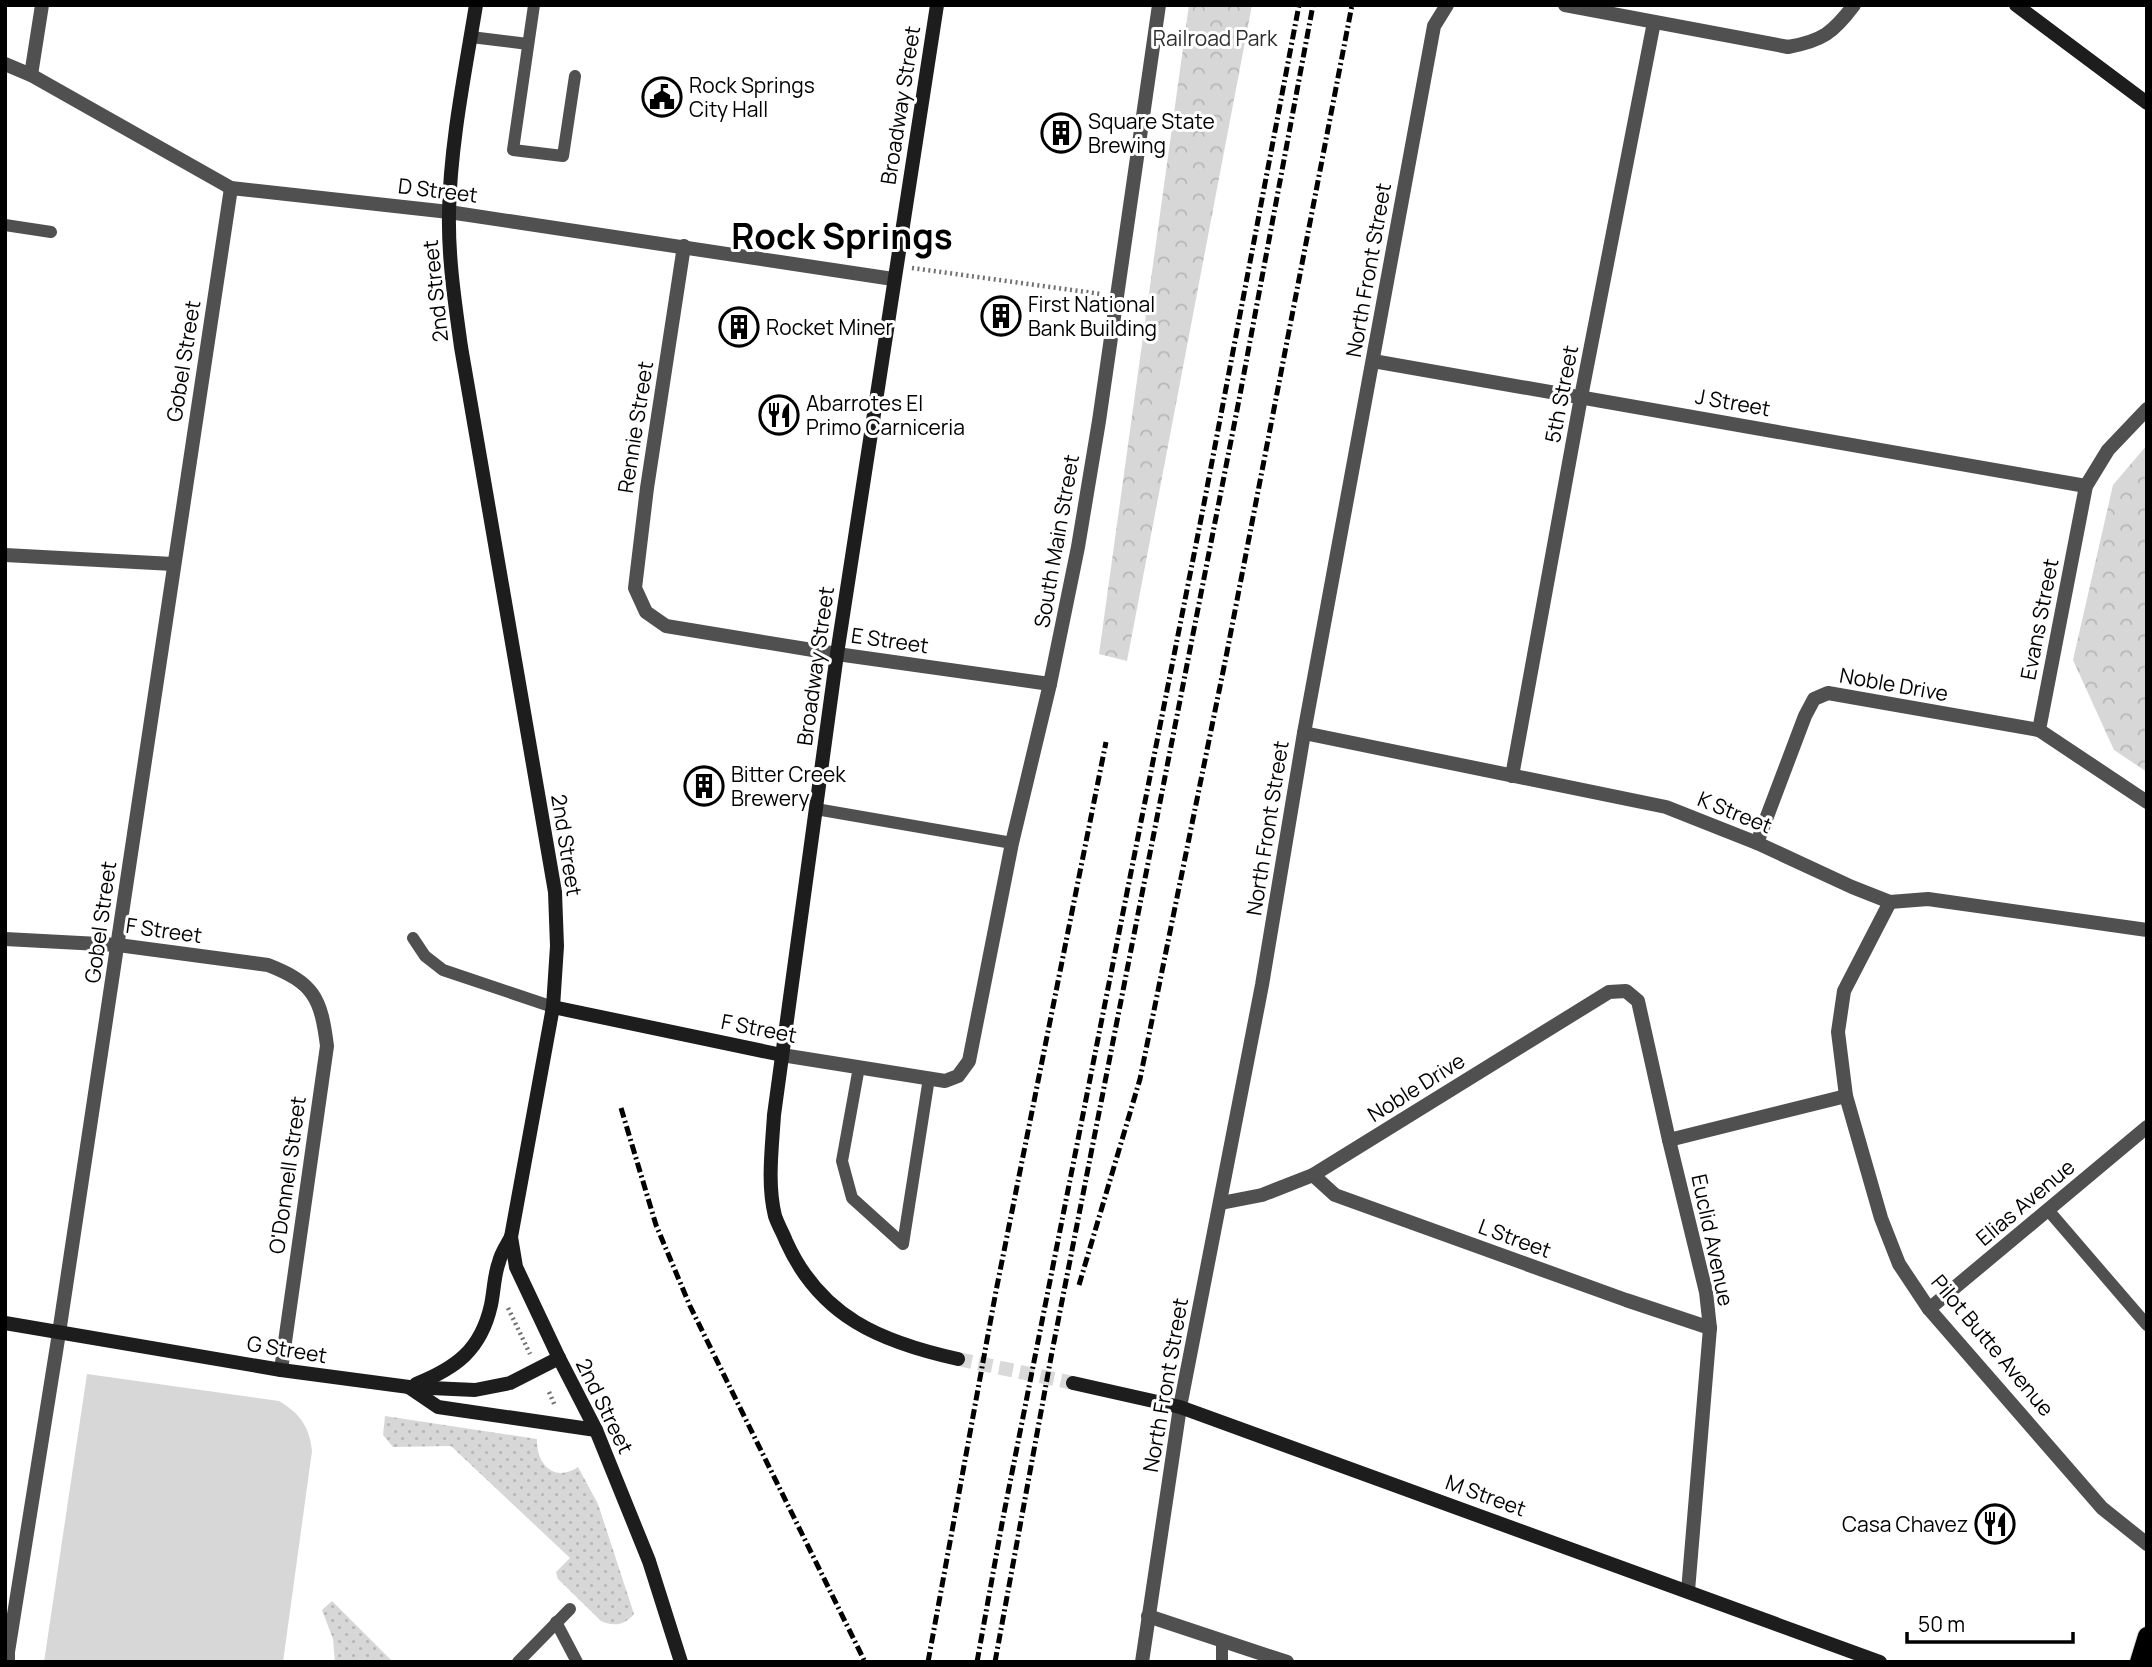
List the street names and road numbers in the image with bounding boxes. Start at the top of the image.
street label: Broadway Street [874,24,926,186]
street label: D Street [397,171,479,209]
street label: North Front Street [1339,181,1397,359]
street label: 2nd Street [416,238,454,344]
street label: Gobel Street [160,298,206,424]
street label: 5th Street [1538,343,1584,445]
street label: Rennie Street [611,359,659,495]
street label: J Street [1693,382,1773,422]
street label: South Main Street [1027,452,1085,630]
street label: Evans Street [2014,556,2064,682]
street label: Broadway Street [790,585,840,747]
street label: E Street [850,621,930,659]
street label: Noble Drive [1838,661,1950,707]
street label: North Front Street [1239,739,1295,917]
street label: K Street [1694,784,1776,840]
street label: 2nd Street [545,792,589,898]
street label: Gobel Street [78,859,122,985]
street label: F Street [124,911,204,949]
street label: F Street [719,1007,799,1049]
street label: Noble Drive [1362,1046,1470,1128]
street label: O'Donnell Street [262,1094,312,1256]
street label: Elias Avenue [1970,1153,2080,1251]
street label: Euclid Avenue [1685,1171,1741,1309]
street label: L Street [1475,1212,1555,1264]
street label: Pilot Butte Avenue [1925,1268,2061,1422]
street label: North Front Street [1136,1296,1194,1474]
street label: G Street [245,1329,329,1369]
street label: 2nd Street [570,1354,640,1458]
street label: M Street [1442,1468,1530,1522]

